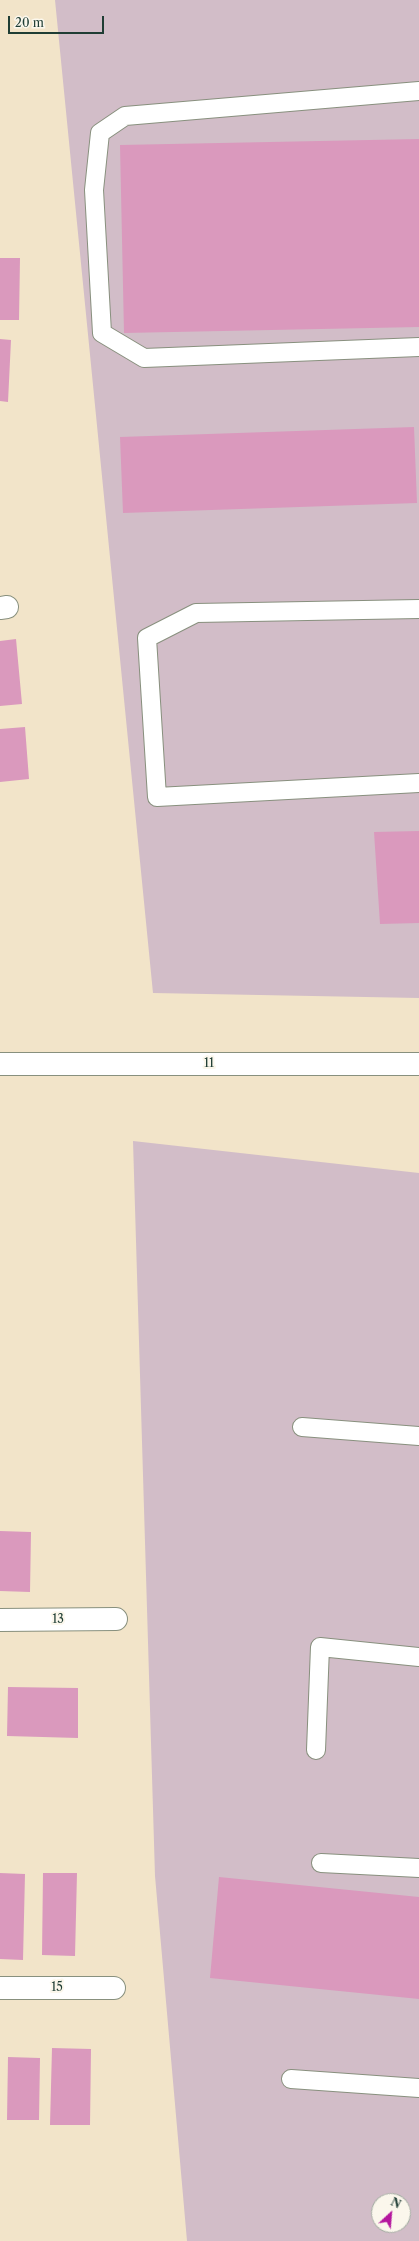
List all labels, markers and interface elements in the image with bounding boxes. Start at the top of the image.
scale bar [10,8,106,34]
text: 20 m [15,15,44,30]
street label: 11 [204,1057,214,1071]
street label: 13 [52,1613,64,1627]
street label: 15 [51,1981,63,1995]
north arrow [371,2193,411,2233]
text: N [388,2195,403,2212]

